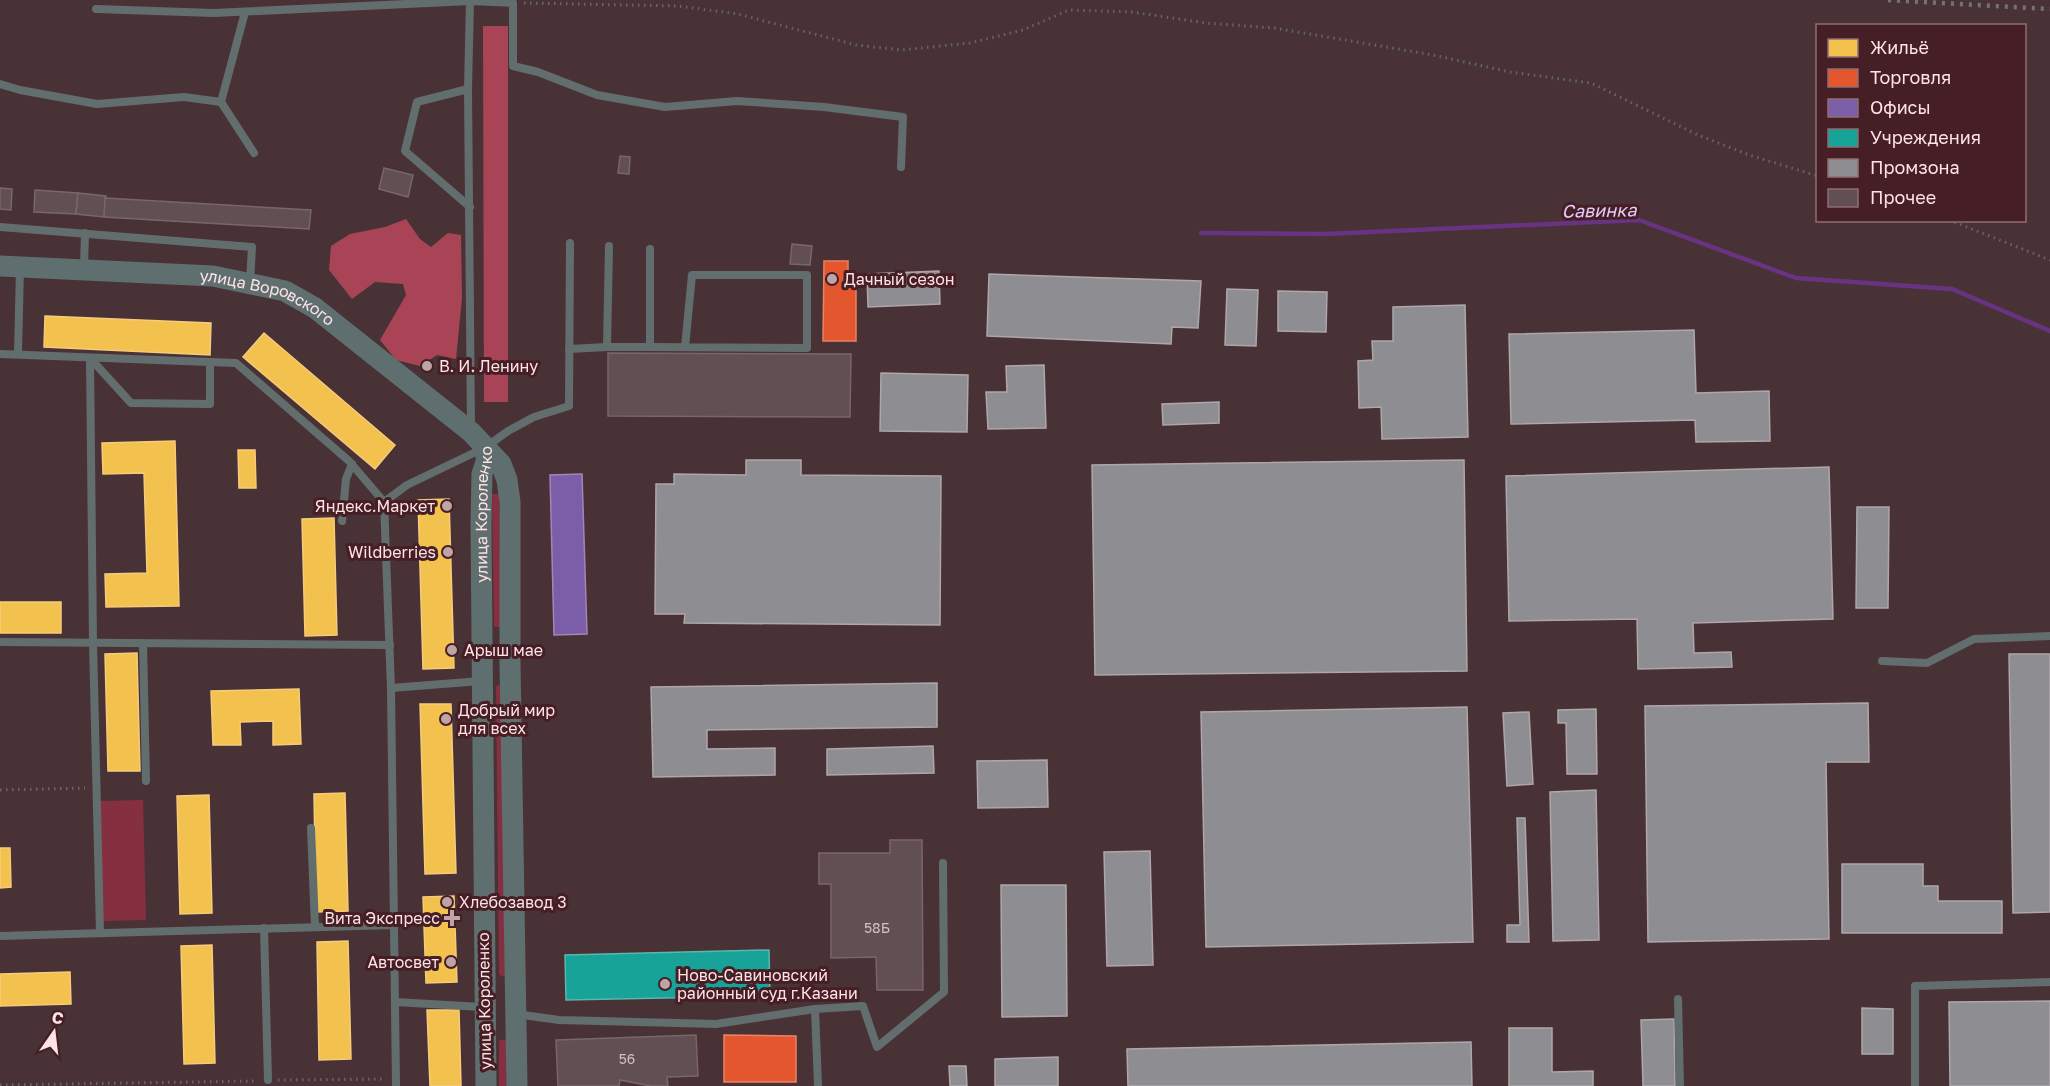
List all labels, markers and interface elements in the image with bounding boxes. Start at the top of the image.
legend [1816,24,2026,222]
text: Жильё [1870,36,1929,58]
text: Торговля [1870,66,1951,88]
text: Офисы [1870,96,1931,118]
text: Учреждения [1870,126,1981,148]
text: Промзона [1870,156,1960,178]
text: Прочее [1870,186,1936,208]
water label: Савинка [1561,198,1637,222]
street label: улица Воровского [199,265,339,330]
place label: Дачный сезон [844,269,955,289]
marker: Дачный сезон [825,272,839,286]
place label: В. И. Ленину [439,356,538,376]
marker: В. И. Ленину [420,359,434,373]
street label: улица Короленко [471,446,496,583]
place label: Яндекс.Маркет [315,496,435,516]
marker: Яндекс.Маркет [440,499,454,513]
place label: Wildberries [348,542,436,562]
marker: Wildberries [441,545,455,559]
place label: Арыш мае [464,640,543,660]
marker: Арыш мае [445,643,459,657]
place label: Добрый мир для всех [458,700,555,738]
marker: Добрый мир для всех [439,712,453,726]
place label: Хлебозавод 3 [459,892,567,912]
marker: Хлебозавод 3 [440,895,454,909]
place label: Вита Экспресс [324,908,440,928]
marker: Вита Экспресс [445,911,459,925]
house number: 58Б [864,919,890,936]
street label: улица Короленко [473,932,495,1070]
place label: Автосвет [367,952,439,972]
marker: Автосвет [444,955,458,969]
place label: Ново-Савиновский районный суд г.Казани [677,965,858,1003]
marker: Ново-Савиновский районный суд г.Казани [658,977,672,991]
north arrow [24,1002,84,1062]
text: С [50,1006,66,1029]
house number: 56 [619,1050,635,1067]

